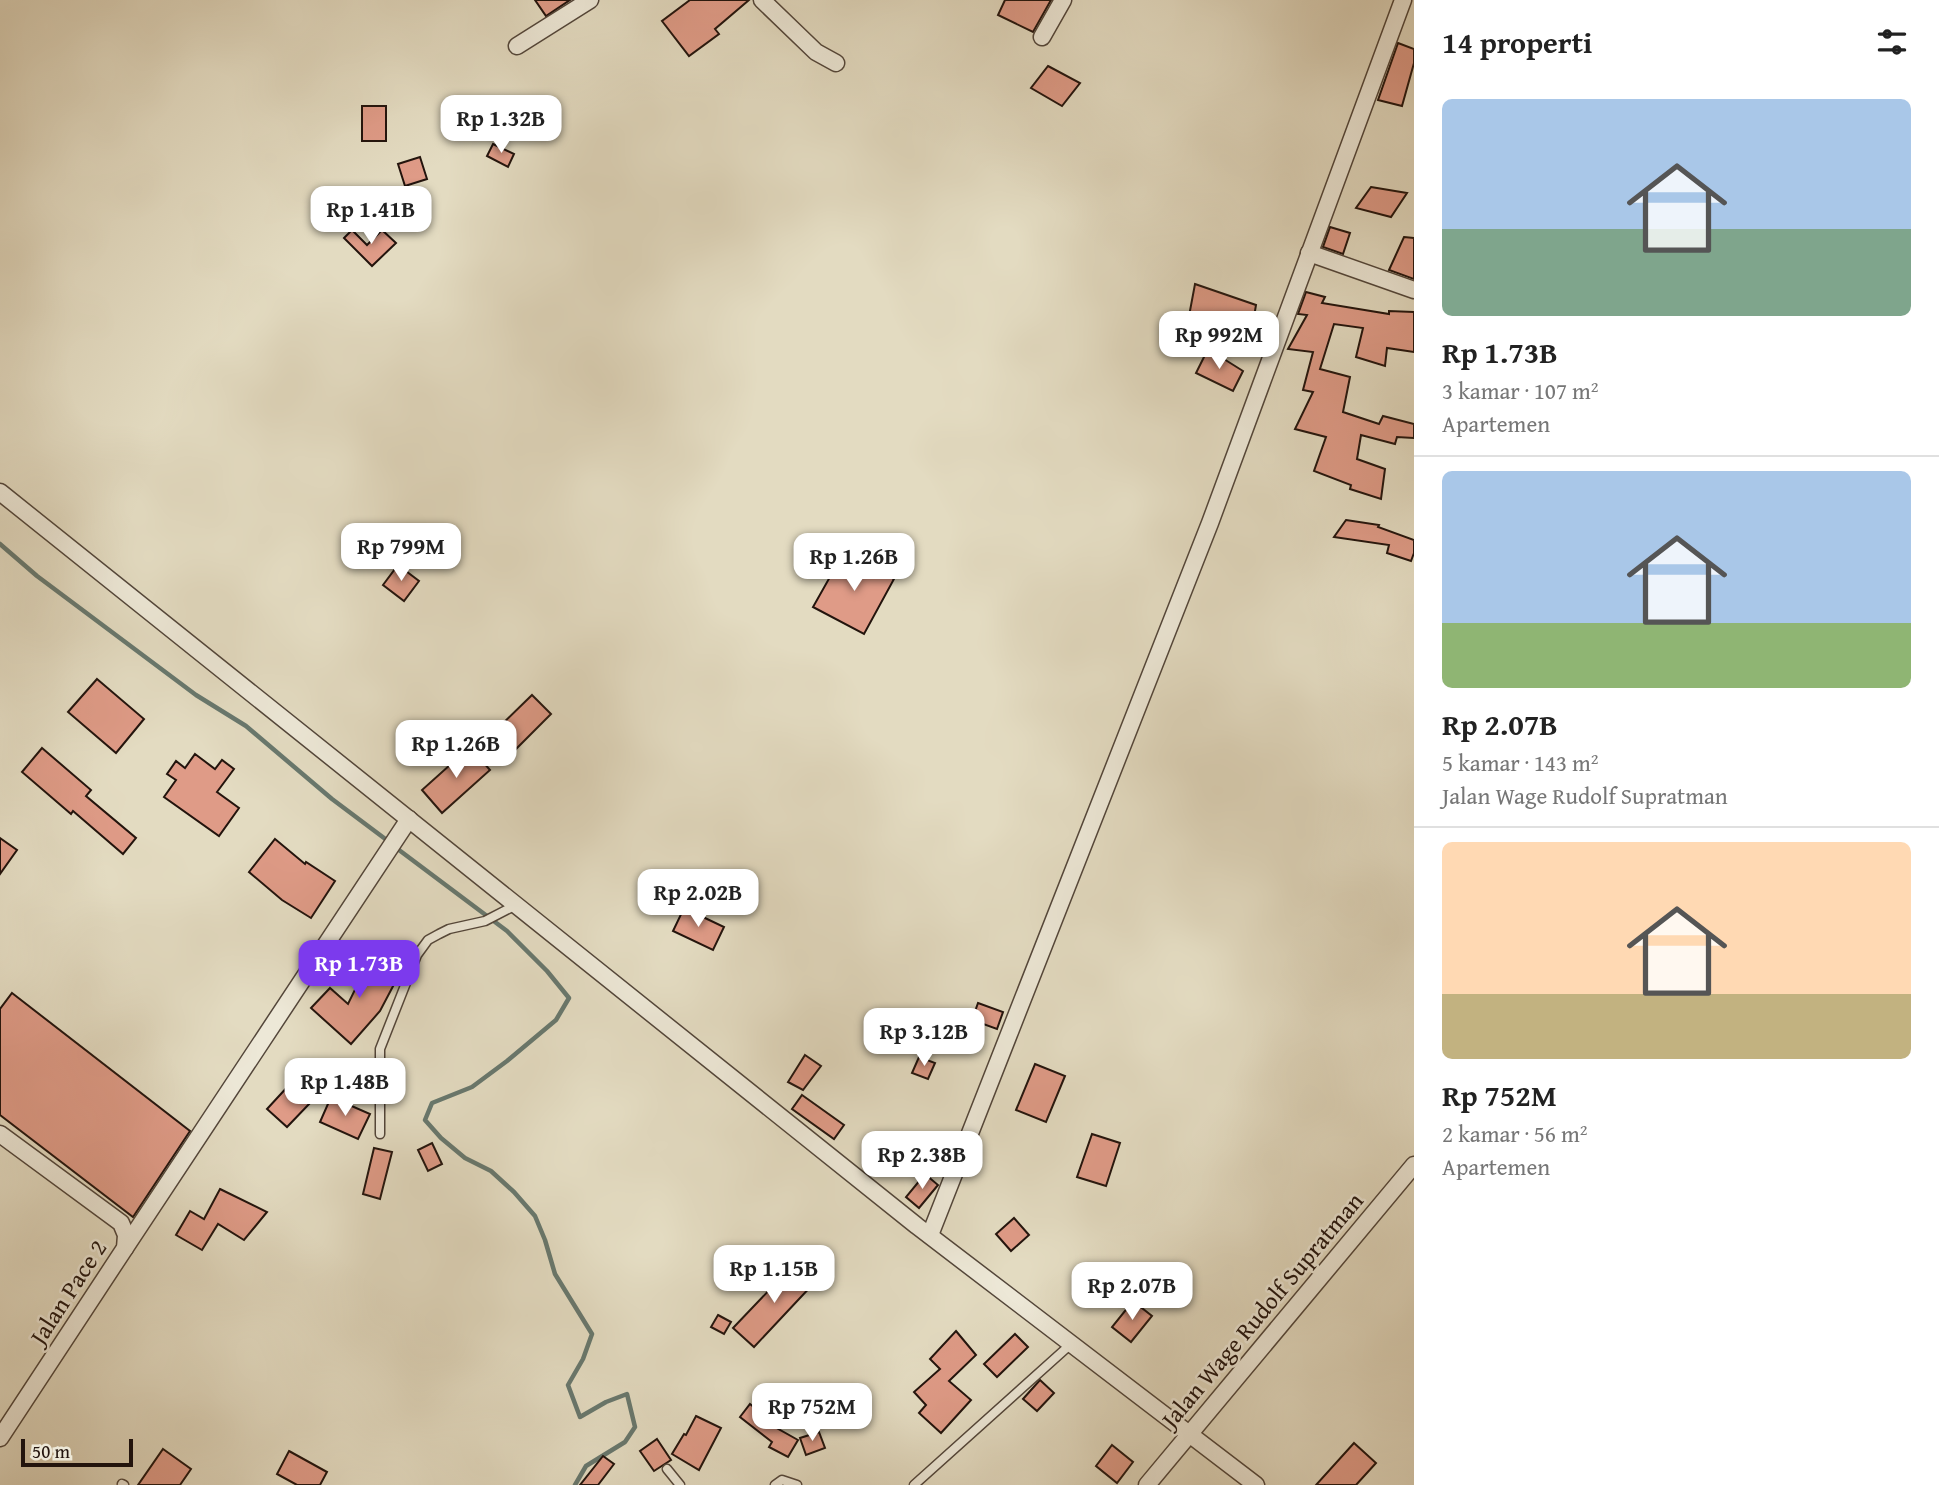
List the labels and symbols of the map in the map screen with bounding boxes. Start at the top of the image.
pin: Rp 1.32B [429,96,573,155]
pin: Rp 1.41B [299,187,443,246]
pin: Rp 992M [1154,312,1284,371]
pin: Rp 799M [336,524,466,583]
pin: Rp 1.26B [782,534,926,593]
pin: Rp 1.26B [384,720,528,780]
pin: Rp 2.02B [626,870,770,929]
pin: Rp 1.73B [287,940,431,1000]
pin: Rp 3.12B [852,1009,996,1068]
pin: Rp 1.48B [273,1058,417,1118]
pin: Rp 2.38B [850,1132,994,1191]
street label: Jalan Wage Rudolf Supratman [1151,1184,1372,1438]
street label: Jalan Pace 2 [19,1233,115,1354]
pin: Rp 1.15B [702,1246,846,1305]
pin: Rp 2.07B [1060,1262,1204,1322]
pin: Rp 752M [747,1384,877,1443]
scale bar [21,1436,133,1468]

